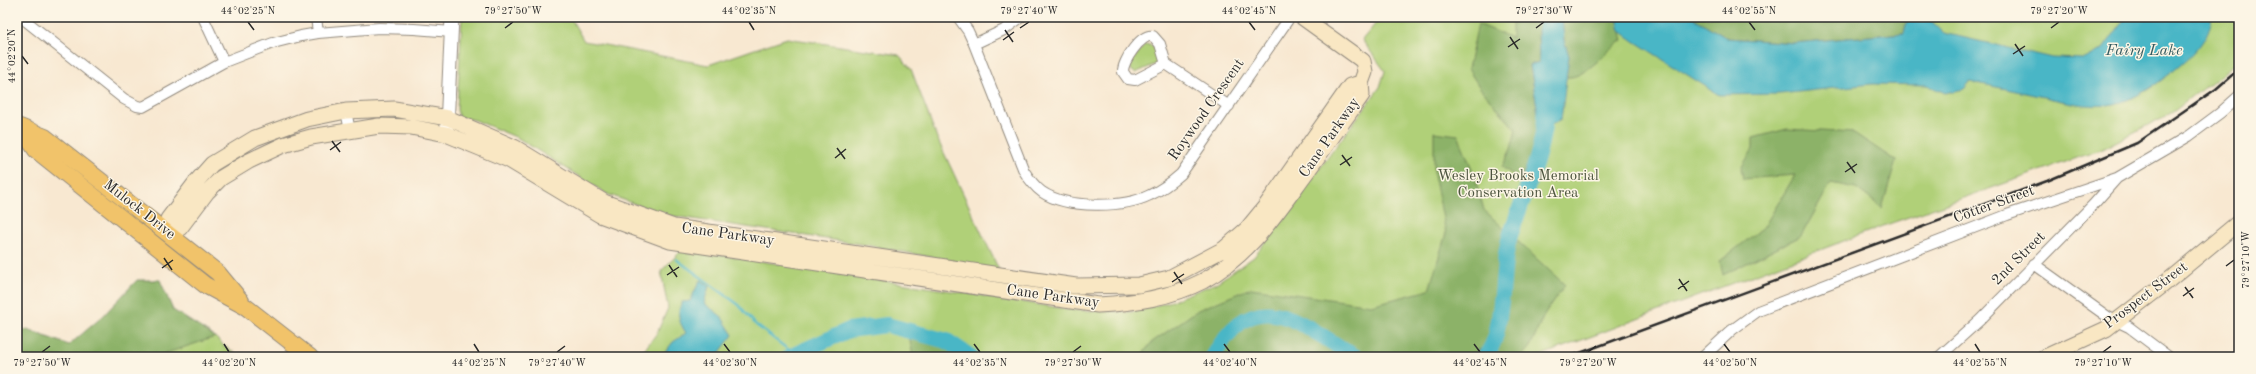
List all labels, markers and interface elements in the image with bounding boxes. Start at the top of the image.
text: 44°02'25"N [221,6,276,16]
text: 79°27'50"W [484,6,542,16]
text: 44°02'35"N [722,6,777,16]
text: 79°27'40"W [1000,6,1058,16]
text: 44°02'45"N [1222,6,1277,16]
text: 79°27'30"W [1515,6,1573,16]
text: 44°02'55"N [1722,6,1777,16]
text: 79°27'20"W [2030,6,2088,16]
text: 44°02'20"N [7,28,17,83]
water label: Fairy Lake [2104,43,2183,59]
street label: Roywood Crescent [1166,56,1248,164]
street label: Cane Parkway [1297,95,1363,181]
park label: Wesley Brooks Memorial Conservation Area [1437,169,1599,201]
street label: Mulock Drive [100,177,178,243]
street label: Cotter Street [1951,183,2037,227]
street label: Cane Parkway [680,221,776,249]
street label: 2nd Street [1989,229,2049,289]
text: 79°27'10"W [2241,231,2251,289]
street label: Prospect Street [2101,260,2191,332]
street label: Cane Parkway [1005,283,1101,311]
text: 79°27'50"W [13,358,71,368]
text: 44°02'20"N [202,358,257,368]
text: 44°02'25"N [452,358,507,368]
text: 79°27'40"W [528,358,586,368]
text: 44°02'30"N [703,358,758,368]
text: 44°02'35"N [953,358,1008,368]
text: 79°27'30"W [1044,358,1102,368]
text: 44°02'40"N [1203,358,1258,368]
text: 44°02'45"N [1453,358,1508,368]
text: 79°27'20"W [1559,358,1617,368]
text: 44°02'50"N [1703,358,1758,368]
text: 44°02'55"N [1953,358,2008,368]
text: 79°27'10"W [2074,358,2132,368]

